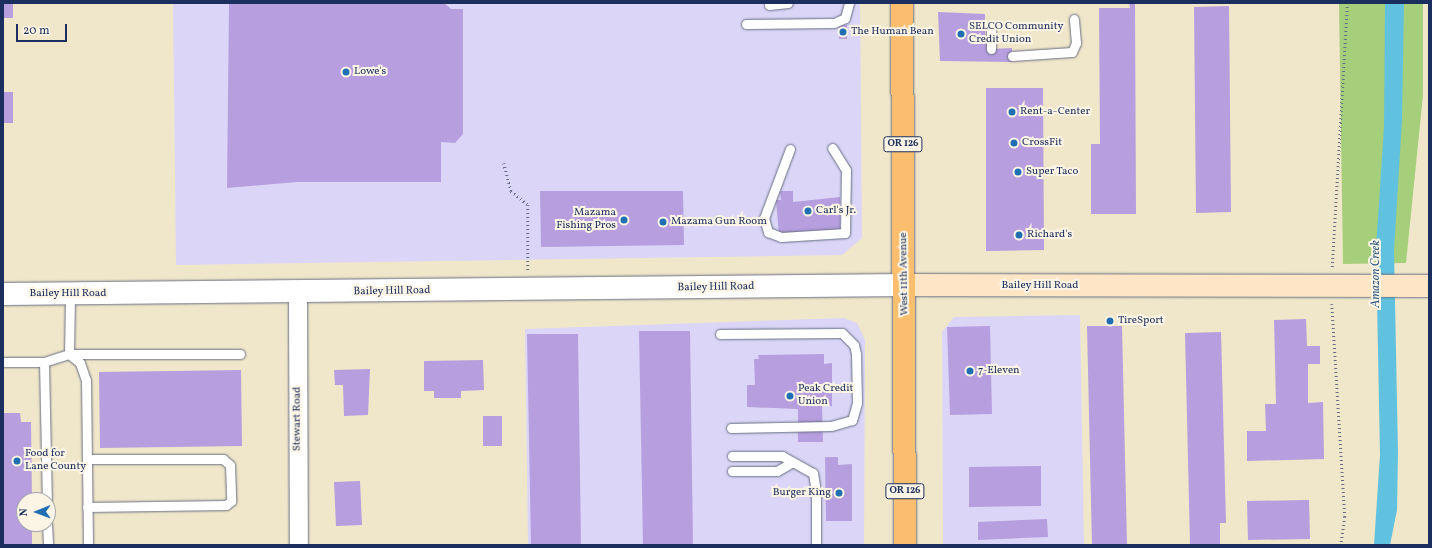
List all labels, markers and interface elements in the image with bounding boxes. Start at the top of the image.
scale bar [18,16,69,42]
place label: SELCO Community Credit Union [969,21,1063,47]
text: 20 m [23,23,50,39]
place label: The Human Bean [851,25,934,39]
marker: The Human Bean [838,27,848,37]
marker: SELCO Community Credit Union [956,29,966,39]
place label: Lowe's [354,65,386,79]
marker: Lowe's [341,67,351,77]
place label: Rent-a-Center [1020,105,1090,119]
marker: Rent-a-Center [1007,107,1017,117]
road number: OR 126 [883,136,923,152]
place label: CrossFit [1022,136,1062,150]
marker: CrossFit [1009,138,1019,148]
place label: Super Taco [1026,165,1079,179]
marker: Super Taco [1013,167,1023,177]
place label: Carl's Jr. [816,204,856,218]
marker: Carl's Jr. [803,206,813,216]
place label: Mazama Fishing Pros [556,207,616,233]
marker: Mazama Fishing Pros [619,215,629,225]
place label: Mazama Gun Room [671,215,767,229]
marker: Mazama Gun Room [658,217,668,227]
place label: Richard's [1027,228,1072,242]
marker: Richard's [1014,230,1024,240]
street label: West 11th Avenue [898,232,912,316]
water label: Amazon Creek [1370,240,1384,308]
street label: Bailey Hill Road [1001,279,1079,293]
street label: Bailey Hill Road [677,281,755,295]
street label: Bailey Hill Road [353,285,431,299]
street label: Bailey Hill Road [29,287,107,301]
place label: TireSport [1118,314,1164,328]
marker: TireSport [1105,316,1115,326]
place label: 7-Eleven [978,364,1020,378]
marker: 7-Eleven [965,366,975,376]
place label: Peak Credit Union [798,383,853,409]
street label: Stewart Road [291,387,305,451]
marker: Peak Credit Union [785,391,795,401]
place label: Food for Lane County [25,448,86,474]
marker: Food for Lane County [12,456,22,466]
road number: OR 126 [885,483,925,499]
place label: Burger King [773,486,831,500]
marker: Burger King [834,488,844,498]
north arrow [16,492,56,532]
text: N [17,508,32,516]

